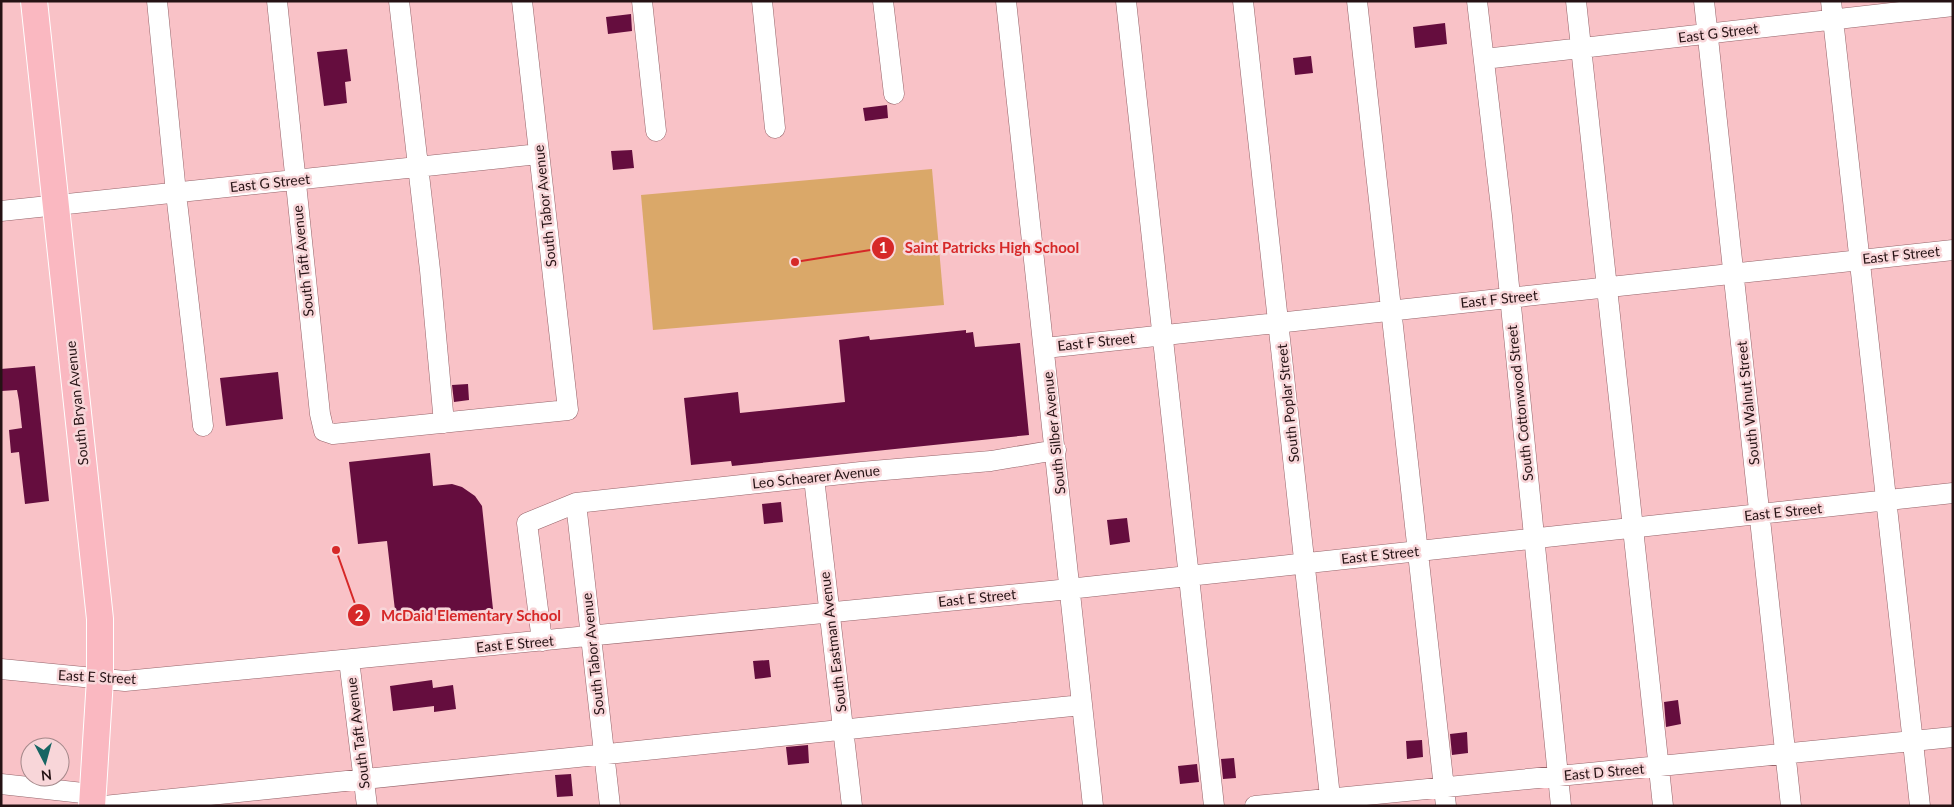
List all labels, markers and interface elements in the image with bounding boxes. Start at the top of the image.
street label: East G Street [1677,19,1759,46]
street label: South Tabor Avenue [530,144,559,268]
street label: East G Street [229,170,311,195]
street label: South Taft Avenue [288,205,317,318]
callout: Saint Patricks High School [870,233,1090,263]
text: 1 [879,238,887,256]
text: Saint Patricks High School [905,238,1079,256]
street label: East F Street [1861,242,1940,267]
street label: East F Street [1459,286,1538,311]
street label: South Cottonwood Street [1503,324,1536,482]
street label: East F Street [1056,329,1135,354]
street label: South Bryan Avenue [62,340,91,466]
street label: South Walnut Street [1733,340,1762,466]
street label: South Poplar Street [1273,343,1302,463]
street label: South Silber Avenue [1039,371,1068,495]
street label: Leo Schearer Avenue [751,461,881,492]
street label: East E Street [1743,499,1823,524]
street label: East E Street [1340,542,1420,567]
street label: South Eastman Avenue [815,571,850,713]
street label: East E Street [937,585,1017,610]
street label: South Tabor Avenue [578,592,607,716]
callout: McDaid Elementary School [346,600,572,630]
text: 2 [355,606,364,624]
text: McDaid Elementary School [381,606,561,624]
street label: East E Street [475,632,555,655]
street label: East E Street [58,666,136,687]
street label: South Taft Avenue [342,677,373,790]
north arrow [20,737,70,787]
street label: East D Street [1563,760,1645,783]
text: N [40,766,53,784]

